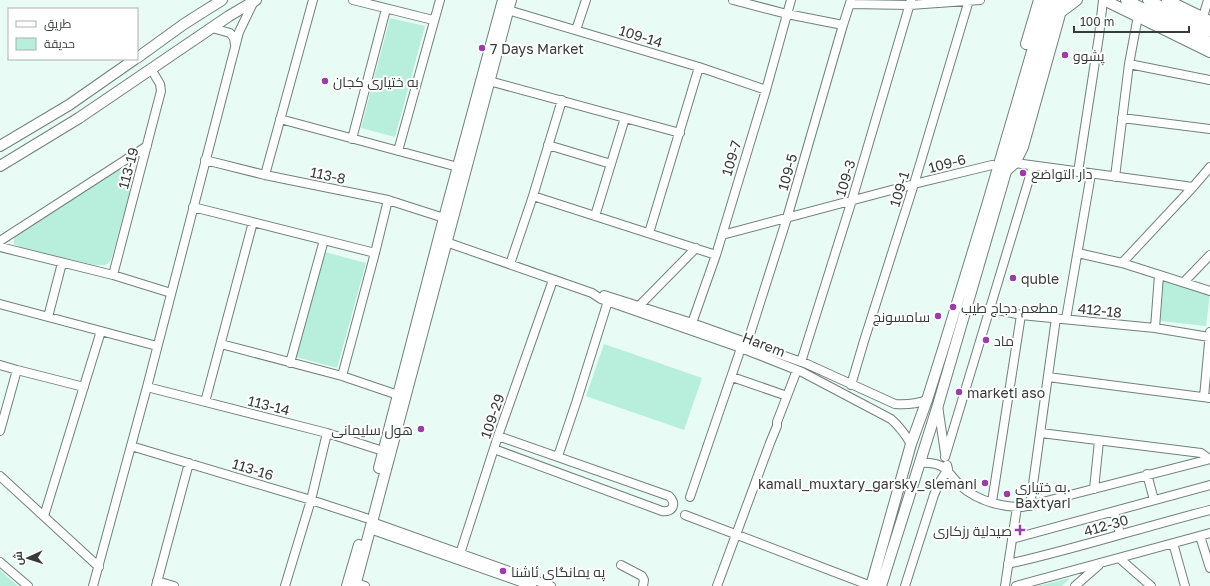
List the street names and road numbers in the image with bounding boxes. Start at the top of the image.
street label: 109-14 [617,21,665,51]
street label: 109-7 [718,138,744,178]
street label: 113-19 [114,145,142,191]
street label: 109-6 [927,150,967,176]
street label: 109-5 [774,152,800,192]
street label: 109-3 [831,158,859,198]
street label: 113-8 [309,163,347,187]
street label: 109-1 [886,169,912,209]
street label: 412-18 [1077,299,1123,321]
street label: Harem [740,328,788,360]
street label: 113-14 [246,392,292,418]
street label: 109-29 [476,392,508,440]
street label: 113-16 [230,455,276,483]
street label: 412-30 [1082,511,1130,539]

